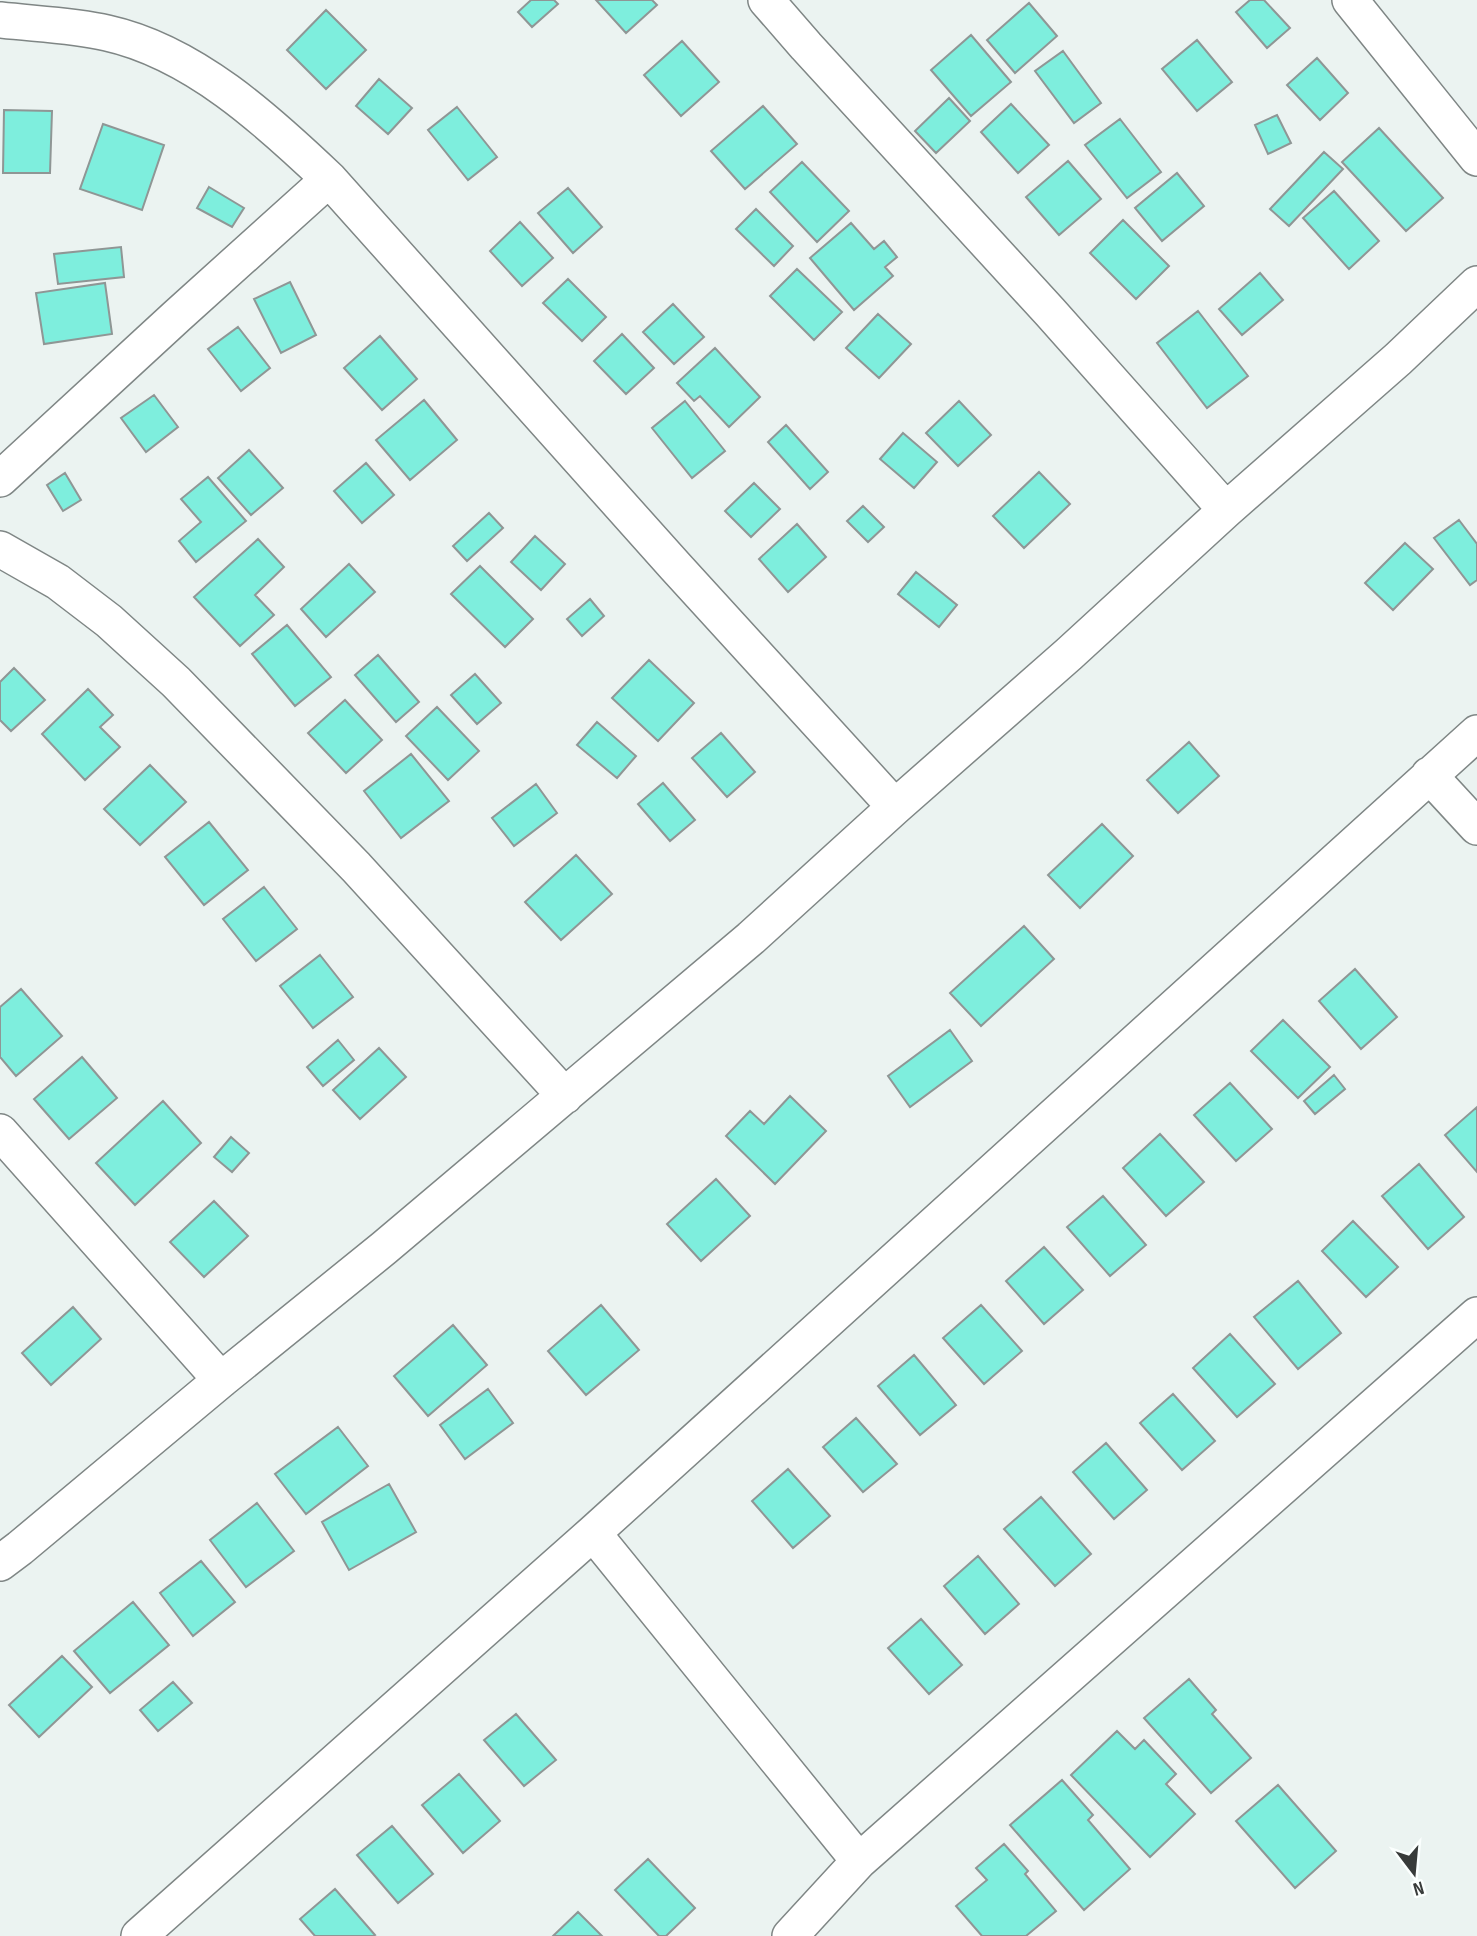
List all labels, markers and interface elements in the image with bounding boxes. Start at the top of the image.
north arrow [1379,1838,1449,1908]
text: N [1410,1875,1426,1900]

